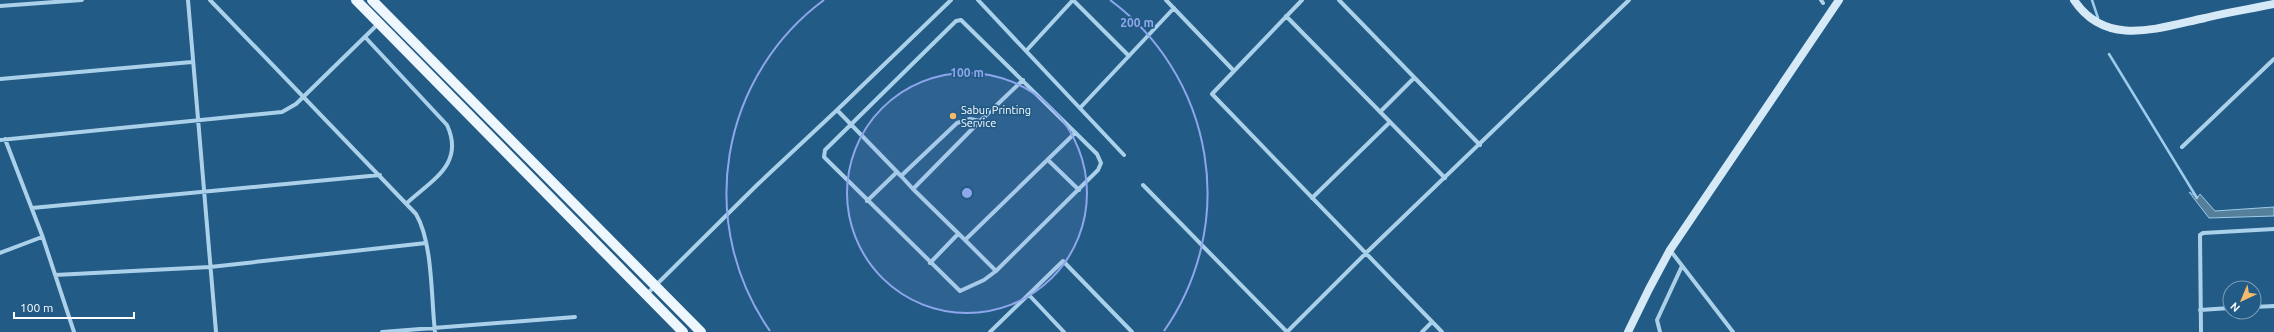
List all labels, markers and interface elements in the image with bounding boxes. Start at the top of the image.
text: 200 m [1120,16,1154,29]
text: 100 m [950,66,984,79]
place label: Sabur Printing Service [961,104,1031,129]
marker: Sabur Printing Service [948,111,958,121]
centre of rings [960,186,974,200]
north arrow [2222,280,2262,320]
scale bar [14,294,134,320]
text: N [2228,300,2242,314]
text: 100 m [20,301,53,314]

